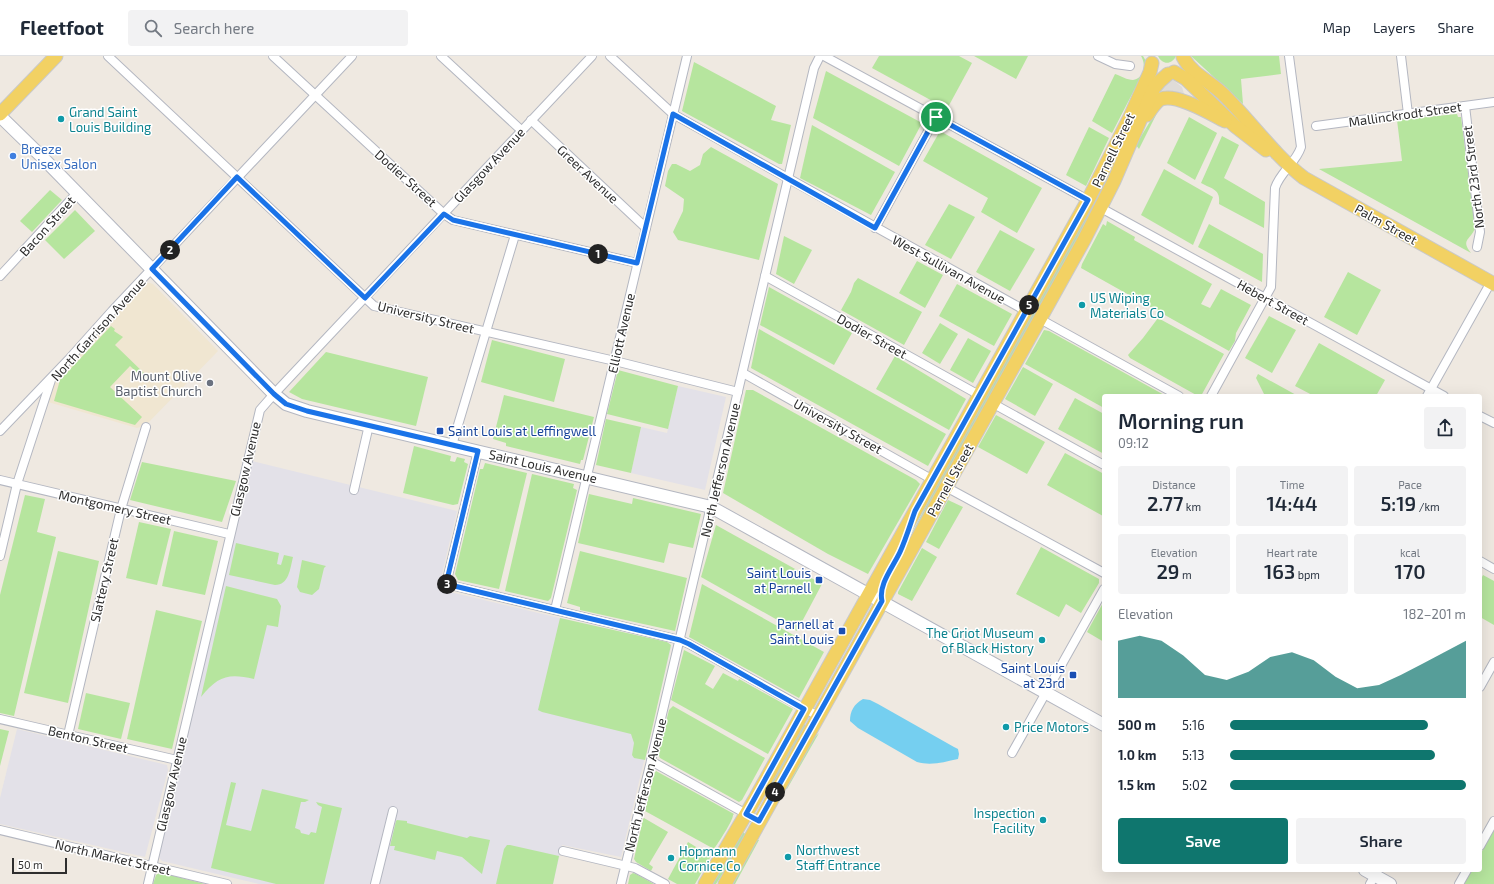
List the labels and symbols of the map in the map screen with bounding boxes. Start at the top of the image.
street label: Mallinckrodt Street [1348,98,1463,130]
pin [919,100,953,134]
place label: Grand Saint Louis Building [69,104,151,135]
street label: Parnell Street [1088,110,1138,190]
marker: Grand Saint Louis Building [56,114,66,124]
street label: Glasgow Avenue [450,124,528,206]
street label: North 23rd Street [1459,125,1487,229]
place label: Breeze Unisex Salon [21,141,97,172]
street label: Greer Avenue [554,141,622,207]
street label: Dodier Street [372,146,440,210]
marker: Breeze Unisex Salon [8,151,18,161]
street label: Bacon Street [16,193,78,259]
street label: Palm Street [1352,200,1420,248]
street label: West Sullivan Avenue [890,231,1008,307]
pin: 2 [160,240,180,260]
pin: 1 [588,244,608,264]
street label: North Garrison Avenue [47,274,149,384]
street label: Hebert Street [1234,276,1312,328]
place label: US Wiping Materials Co [1090,290,1164,321]
street label: Elliott Avenue [604,291,638,375]
pin: 5 [1019,295,1039,315]
street label: University Street [376,297,476,337]
marker: US Wiping Materials Co [1077,300,1087,310]
street label: Dodier Street [834,310,910,362]
place label: Mount Olive Baptist Church [115,368,202,399]
marker: Mount Olive Baptist Church [205,378,215,388]
street label: University Street [791,395,885,457]
street label: North Jefferson Avenue [697,401,743,539]
street label: Glasgow Avenue [226,420,264,518]
place label: Saint Louis at Leffingwell [448,423,596,439]
marker: Saint Louis at Leffingwell [435,426,445,436]
street label: Parnell Street [923,441,977,519]
street label: Saint Louis Avenue [487,446,599,486]
street label: Montgomery Street [57,486,173,528]
street label: Slattery Street [87,536,121,624]
place label: Saint Louis at Parnell [747,565,811,596]
pin: 3 [437,574,457,594]
marker: Saint Louis at Parnell [814,575,824,585]
place label: Parnell at Saint Louis [770,616,834,647]
place label: The Griot Museum of Black History [926,625,1034,656]
marker: Parnell at Saint Louis [837,626,847,636]
marker: The Griot Museum of Black History [1037,635,1047,645]
place label: Saint Louis at 23rd [1001,660,1065,691]
marker: Saint Louis at 23rd [1068,670,1078,680]
street label: North Jefferson Avenue [621,716,669,854]
place label: Price Motors [1014,719,1089,735]
street label: Benton Street [46,722,130,756]
marker: Price Motors [1001,722,1011,732]
street label: Glasgow Avenue [152,735,190,833]
pin: 4 [765,782,785,802]
place label: Inspection Facility [973,805,1035,836]
marker: Inspection Facility [1038,815,1048,825]
street label: North Market Street [54,836,172,878]
place label: Northwest Staff Entrance [796,842,880,873]
place label: Hopmann Cornice Co [679,843,741,874]
marker: Northwest Staff Entrance [783,852,793,862]
marker: Hopmann Cornice Co [666,853,676,863]
scale bar [12,856,67,875]

